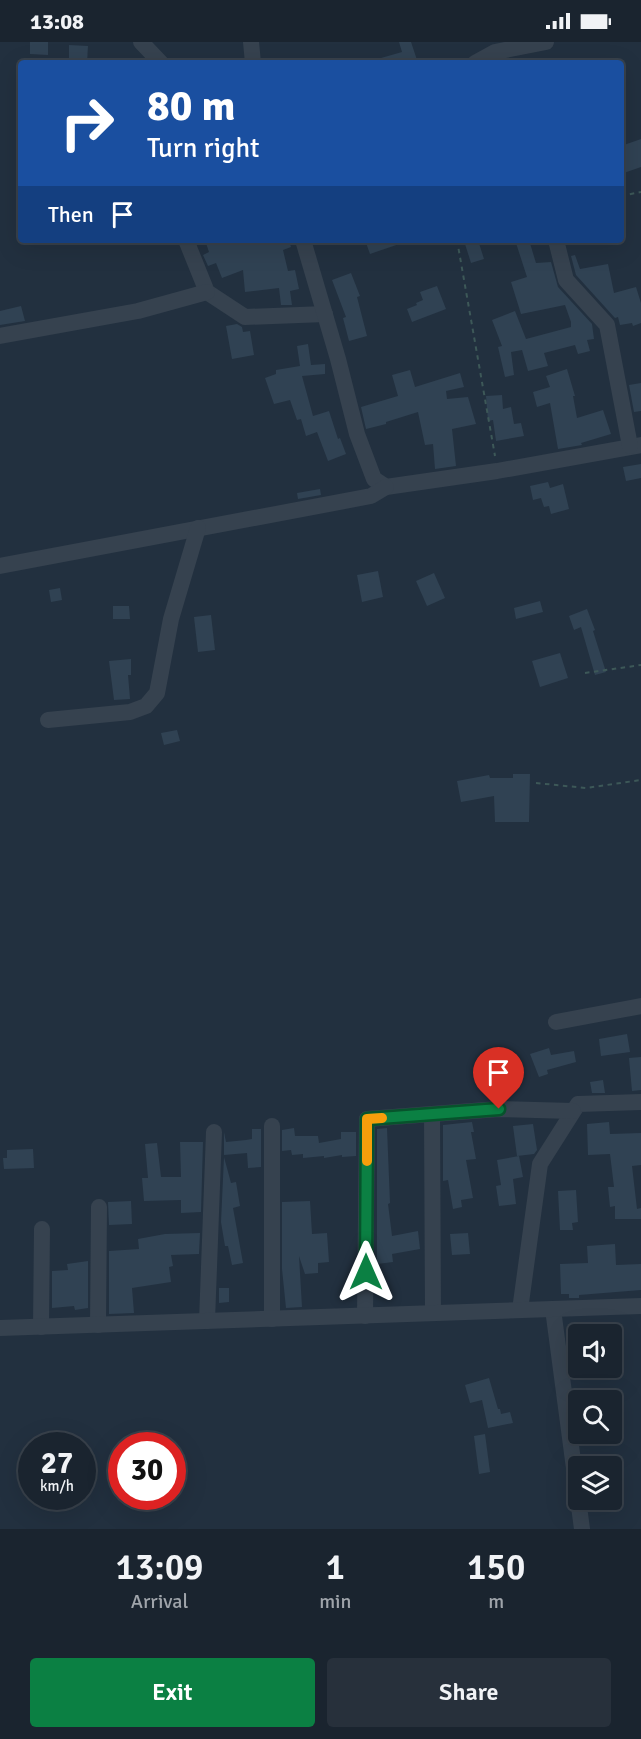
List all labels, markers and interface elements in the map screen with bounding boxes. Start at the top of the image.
text: 13:08 [30,8,84,35]
text: 80 m [147,81,236,132]
icon: right [48,84,126,162]
text: Turn right [147,132,260,165]
icon: arrive [106,198,139,231]
text: Then [48,201,94,228]
pin [473,1047,524,1109]
icon: arrive [482,1056,515,1089]
position arrow [334,1240,398,1304]
map controls [568,1324,622,1510]
button: sound [568,1324,622,1378]
button: search [568,1390,622,1444]
speed limit sign: 30 [108,1432,186,1510]
text: 27 [41,1445,73,1482]
button: layers [568,1456,622,1510]
text: km/h [40,1477,74,1495]
text: 13:09 [116,1545,204,1590]
text: 1 [326,1545,345,1590]
text: 150 [467,1545,525,1590]
text: Arrival [131,1589,188,1614]
text: min [319,1589,351,1614]
text: m [488,1589,504,1614]
button: Exit [30,1658,315,1727]
button: Share [327,1658,611,1727]

